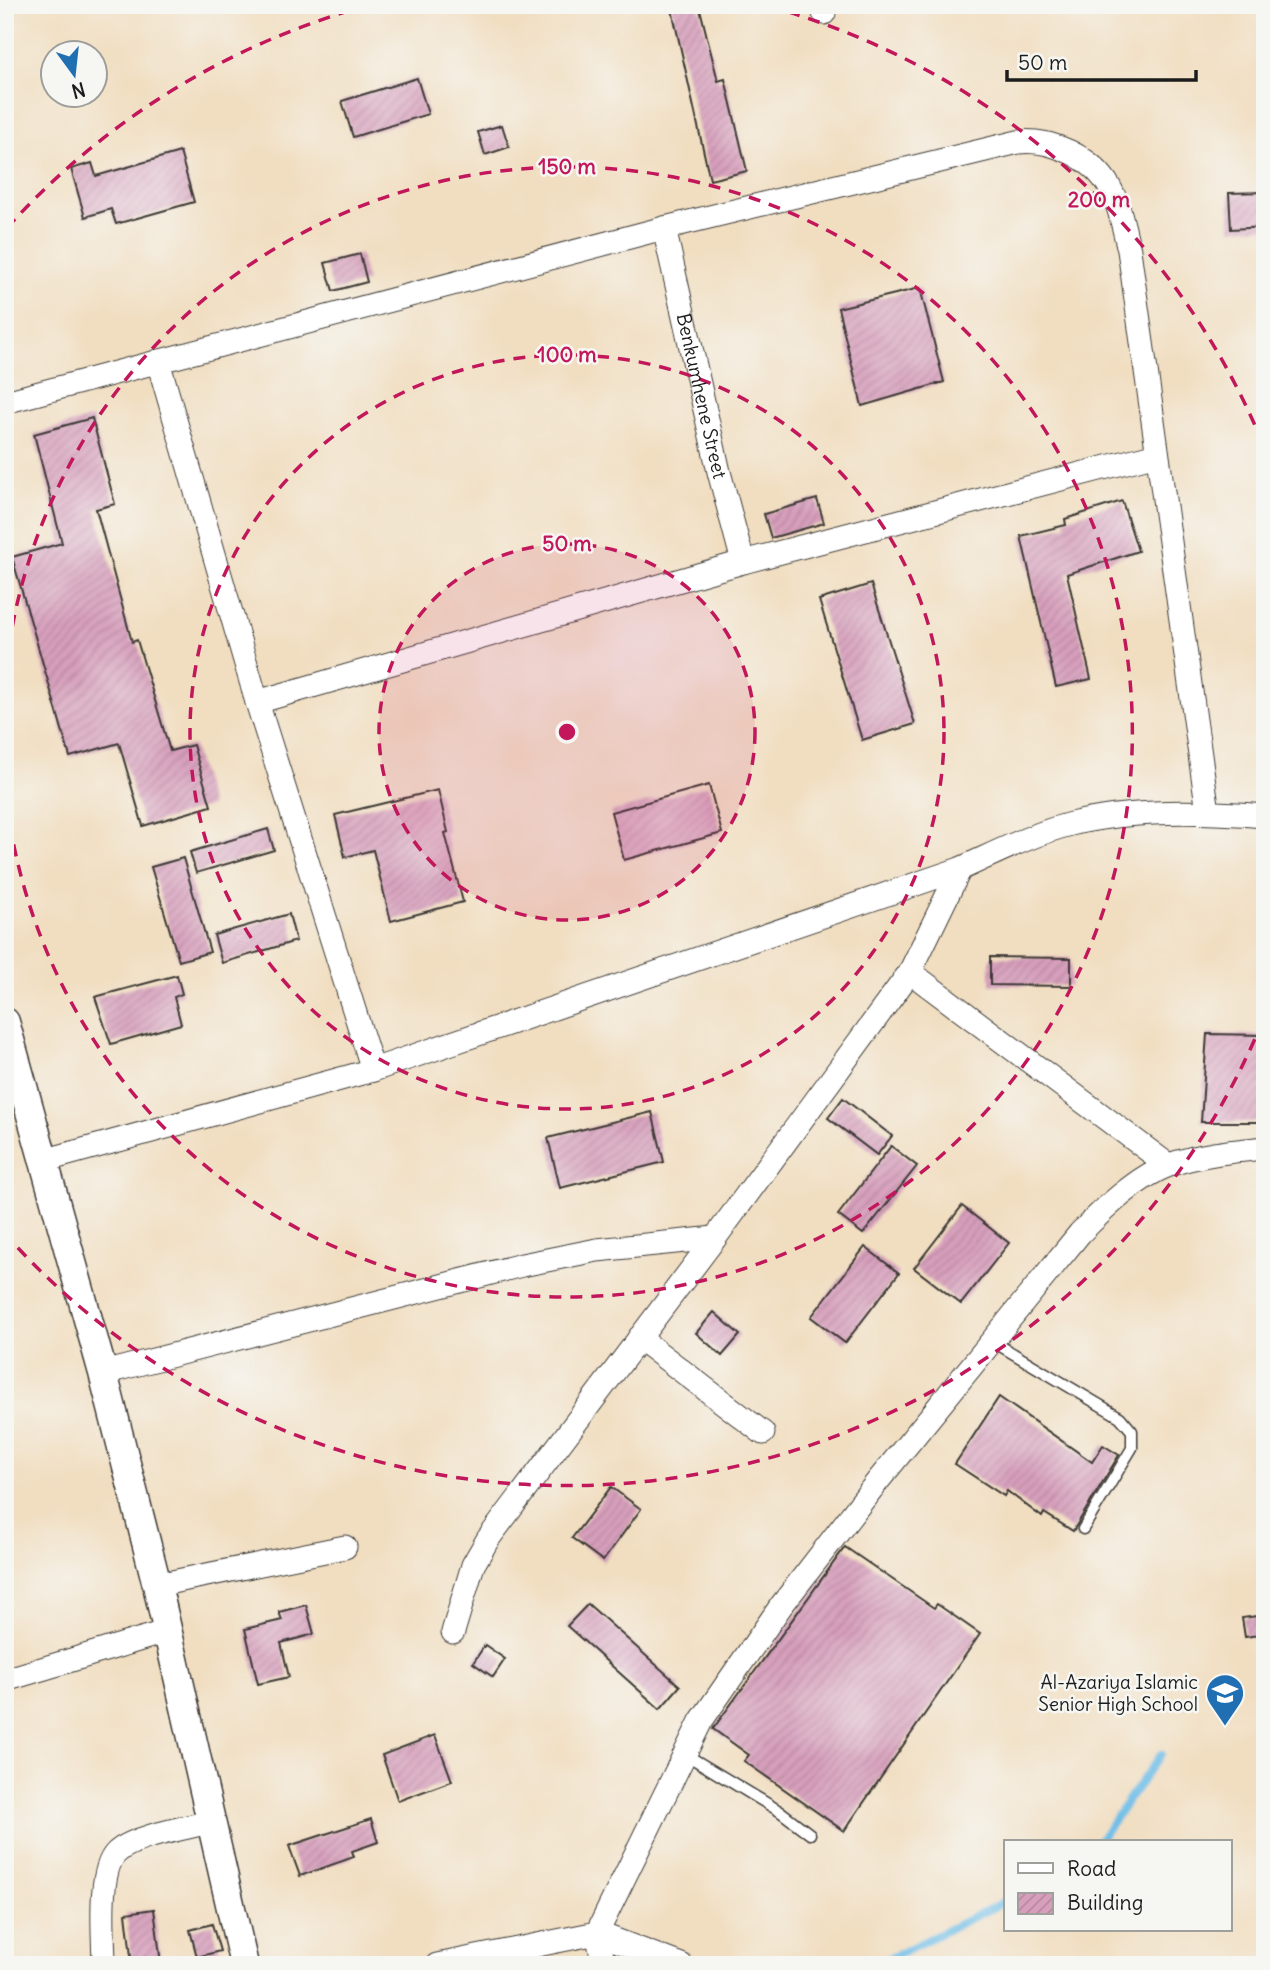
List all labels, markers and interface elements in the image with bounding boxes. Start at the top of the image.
north arrow [38,38,108,108]
scale bar [1007,38,1196,82]
text: 50 m [1018,49,1067,76]
text: N [69,77,88,104]
text: 150 m [538,153,596,180]
text: 200 m [1068,186,1131,213]
street label: Benkumhene Street [672,311,732,481]
text: 100 m [537,341,597,368]
text: 50 m [542,530,592,557]
centre of rings [555,720,579,744]
place label: Al-Azariya Islamic Senior High School [1038,1670,1198,1716]
school or university icon: Al-Azariya Islamic Senior High School [1204,1672,1246,1727]
legend [1004,1840,1232,1932]
text: Road [1067,1855,1116,1882]
text: Building [1067,1889,1143,1916]

